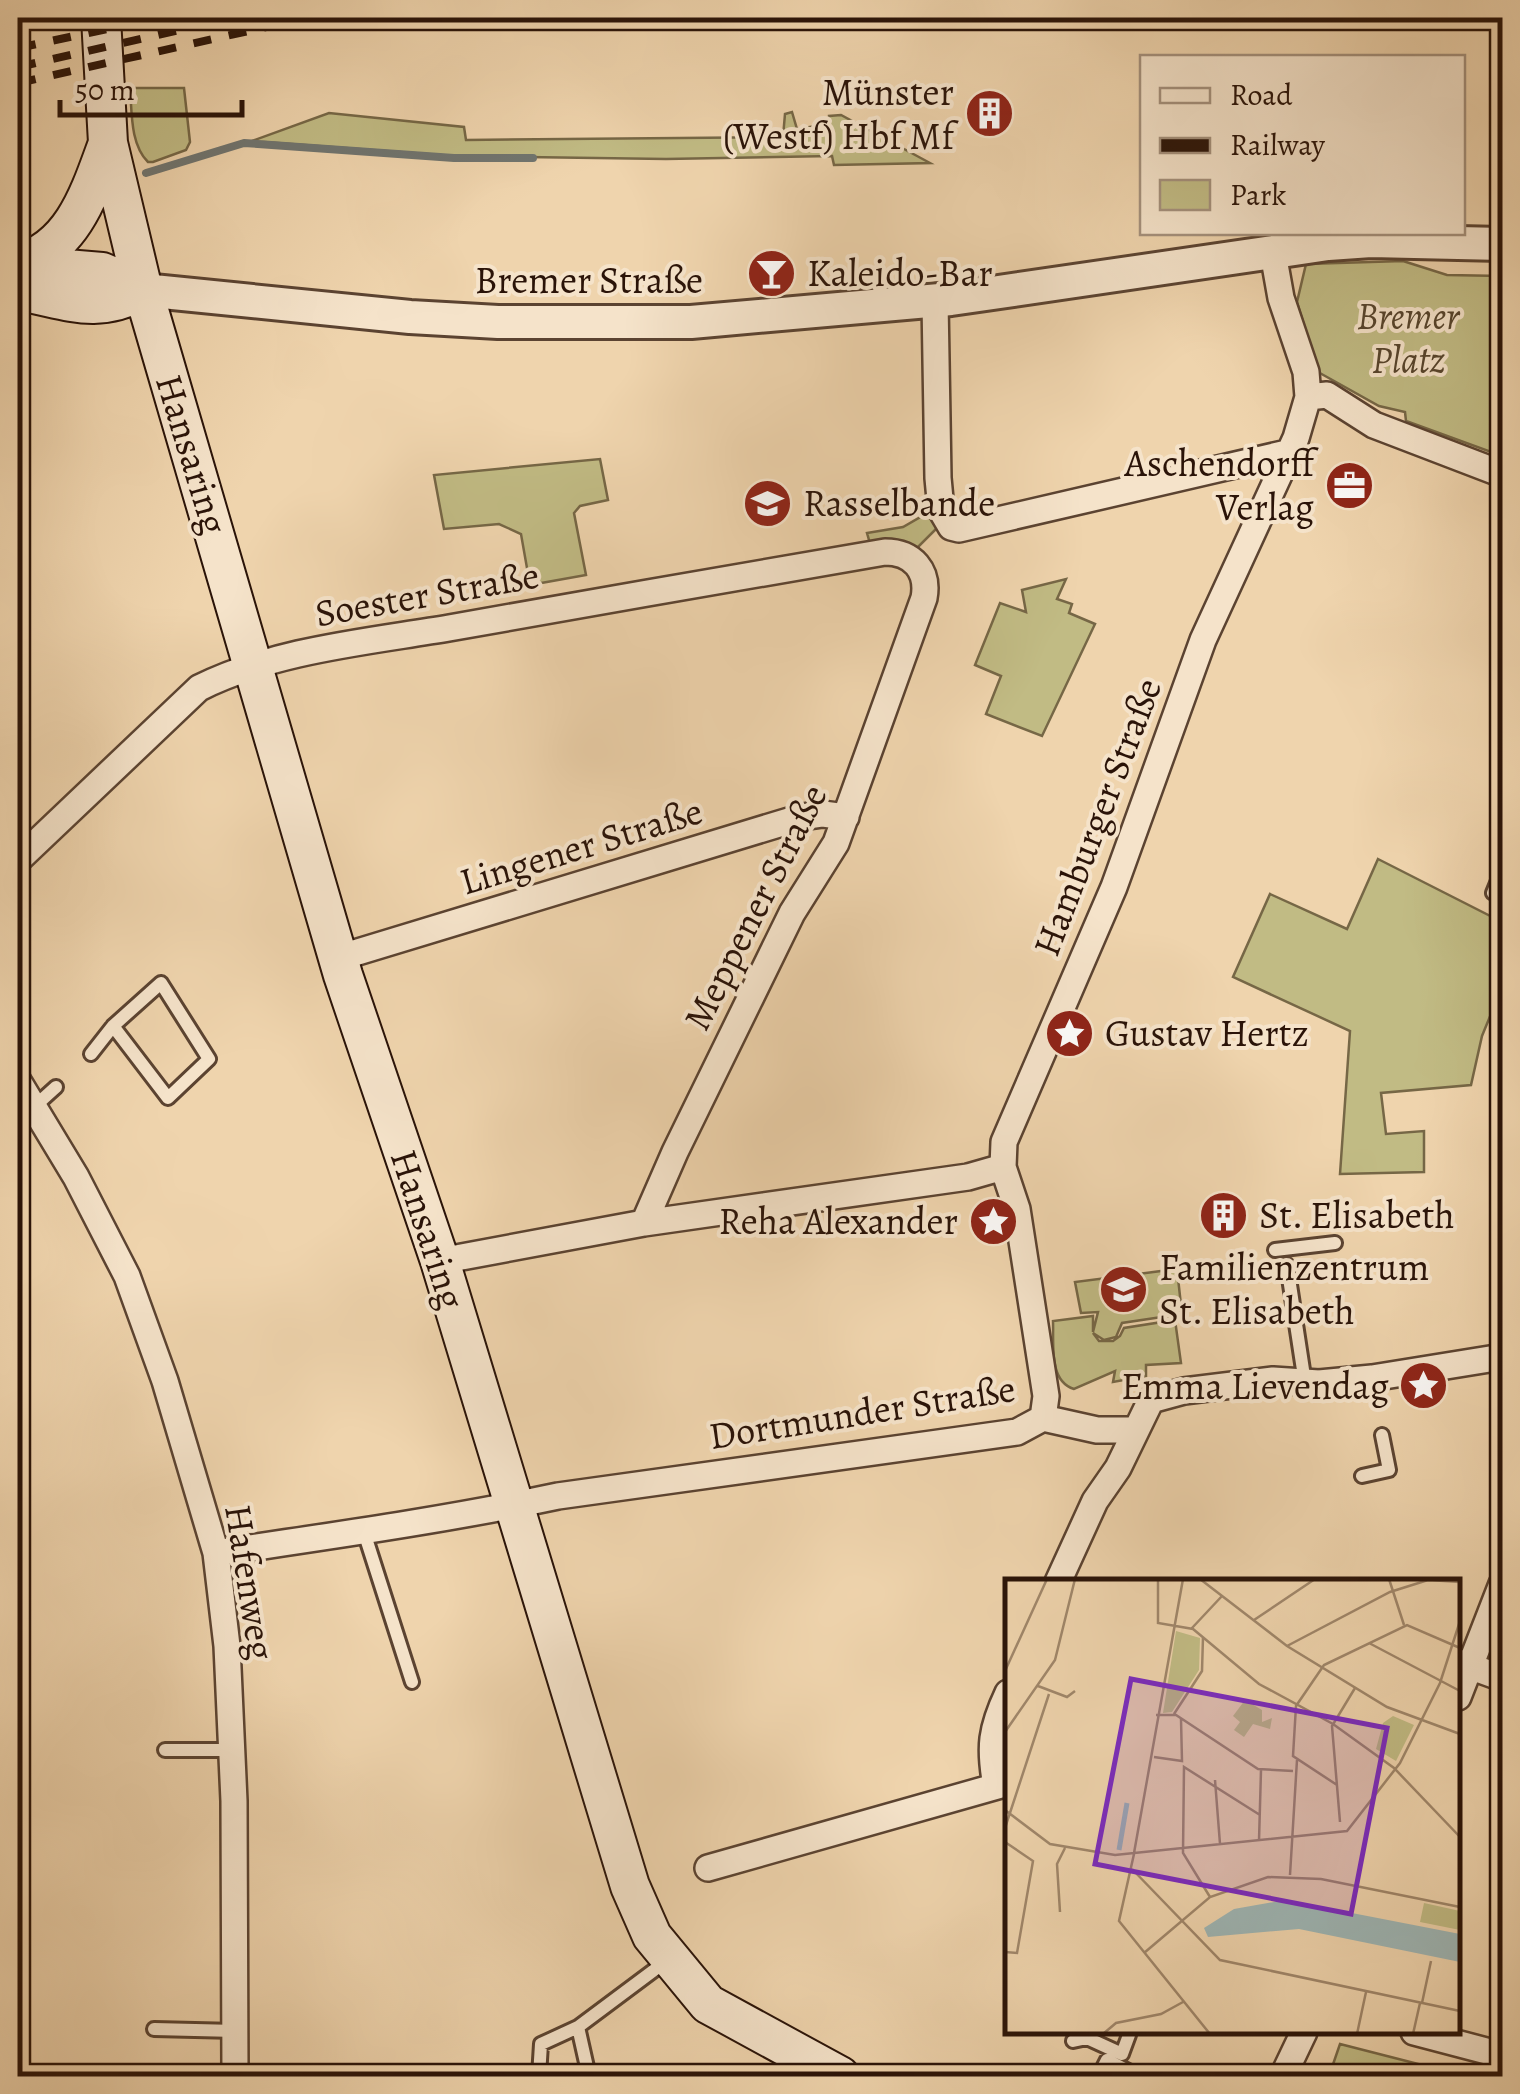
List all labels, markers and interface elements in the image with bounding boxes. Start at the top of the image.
scale bar [60,55,242,117]
legend [1140,55,1465,235]
place label: Münster (Westf) Hbf Mf [723,66,959,162]
text: 50 m [75,70,135,110]
text: Road [1230,75,1293,115]
building icon: Münster (Westf) Hbf Mf [963,88,1015,140]
text: Railway [1230,125,1326,165]
text: Park [1230,175,1286,215]
bar icon: Kaleido-Bar [746,247,798,299]
place label: Kaleido-Bar [807,247,993,299]
street label: Bremer Straße [475,254,703,306]
park label: Bremer Platz [1357,290,1461,386]
street label: Hansaring [143,368,241,540]
place label: Aschendorff Verlag [1123,437,1319,533]
office icon: Aschendorff Verlag [1323,459,1375,511]
school or university icon: Rasselbande [742,477,794,529]
place label: Rasselbande [803,477,995,529]
street label: Soester Straße [311,549,543,639]
street label: Hamburger Straße [1020,671,1174,963]
street label: Meppener Straße [671,775,839,1039]
street label: Lingener Straße [453,784,709,908]
place icon: Gustav Hertz [1044,1007,1096,1059]
place label: Gustav Hertz [1105,1007,1309,1059]
street label: Hansaring [378,1143,478,1315]
building icon: St. Elisabeth [1198,1189,1250,1241]
place label: St. Elisabeth [1259,1189,1455,1241]
place label: Reha Alexander [719,1195,958,1247]
place icon: Reha Alexander [967,1195,1019,1247]
place label: Familienzentrum St. Elisabeth [1159,1241,1429,1337]
school or university icon: Familienzentrum St. Elisabeth [1098,1263,1150,1315]
place label: Emma Lievendag [1121,1360,1389,1412]
place icon: Emma Lievendag [1398,1360,1450,1412]
street label: Dortmunder Straße [705,1362,1019,1462]
street label: Hafenweg [212,1501,288,1663]
inset map [1005,1579,1460,2034]

